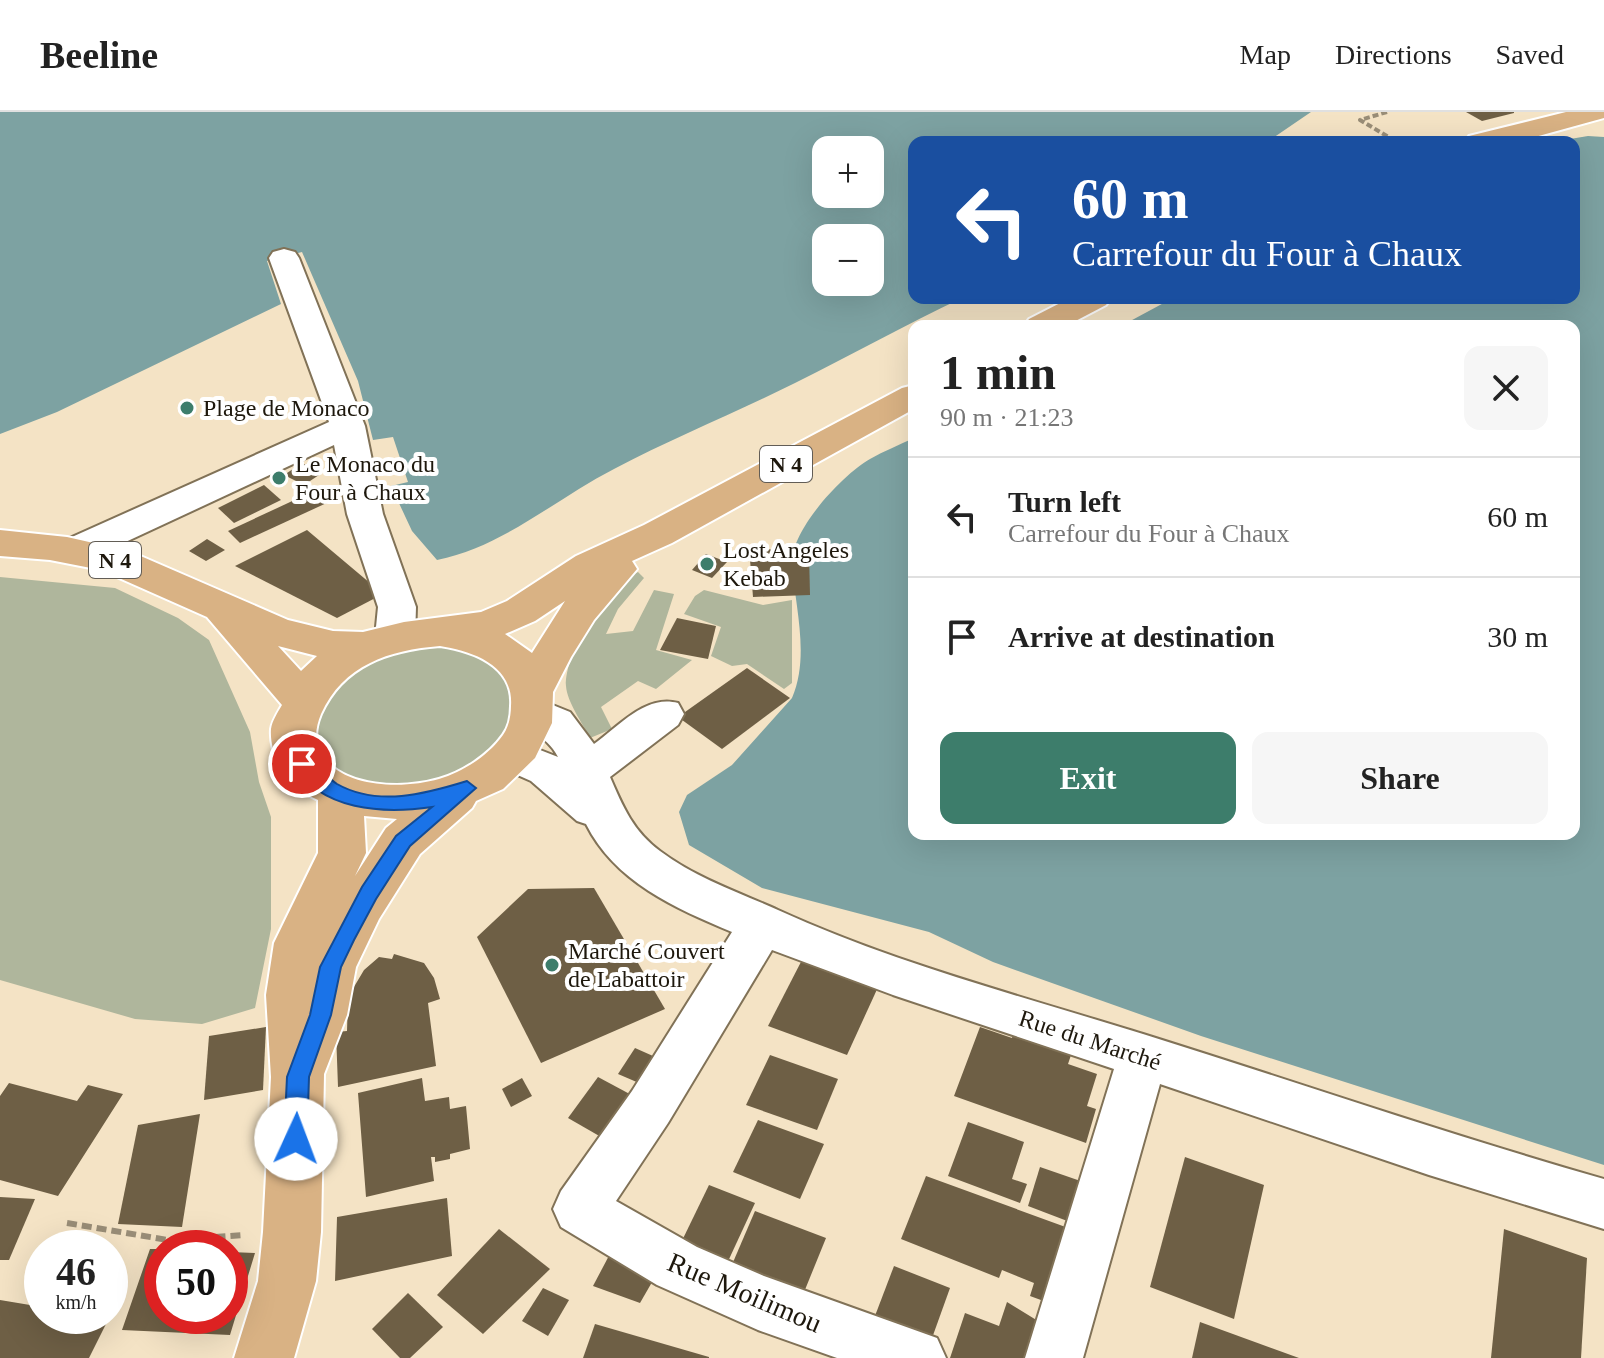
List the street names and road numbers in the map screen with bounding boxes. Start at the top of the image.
road number: N 4 [760,446,812,482]
road number: N 4 [89,542,141,578]
street label: Rue du Marché [1016,1005,1164,1075]
street label: Rue Moilimou [663,1246,826,1339]

